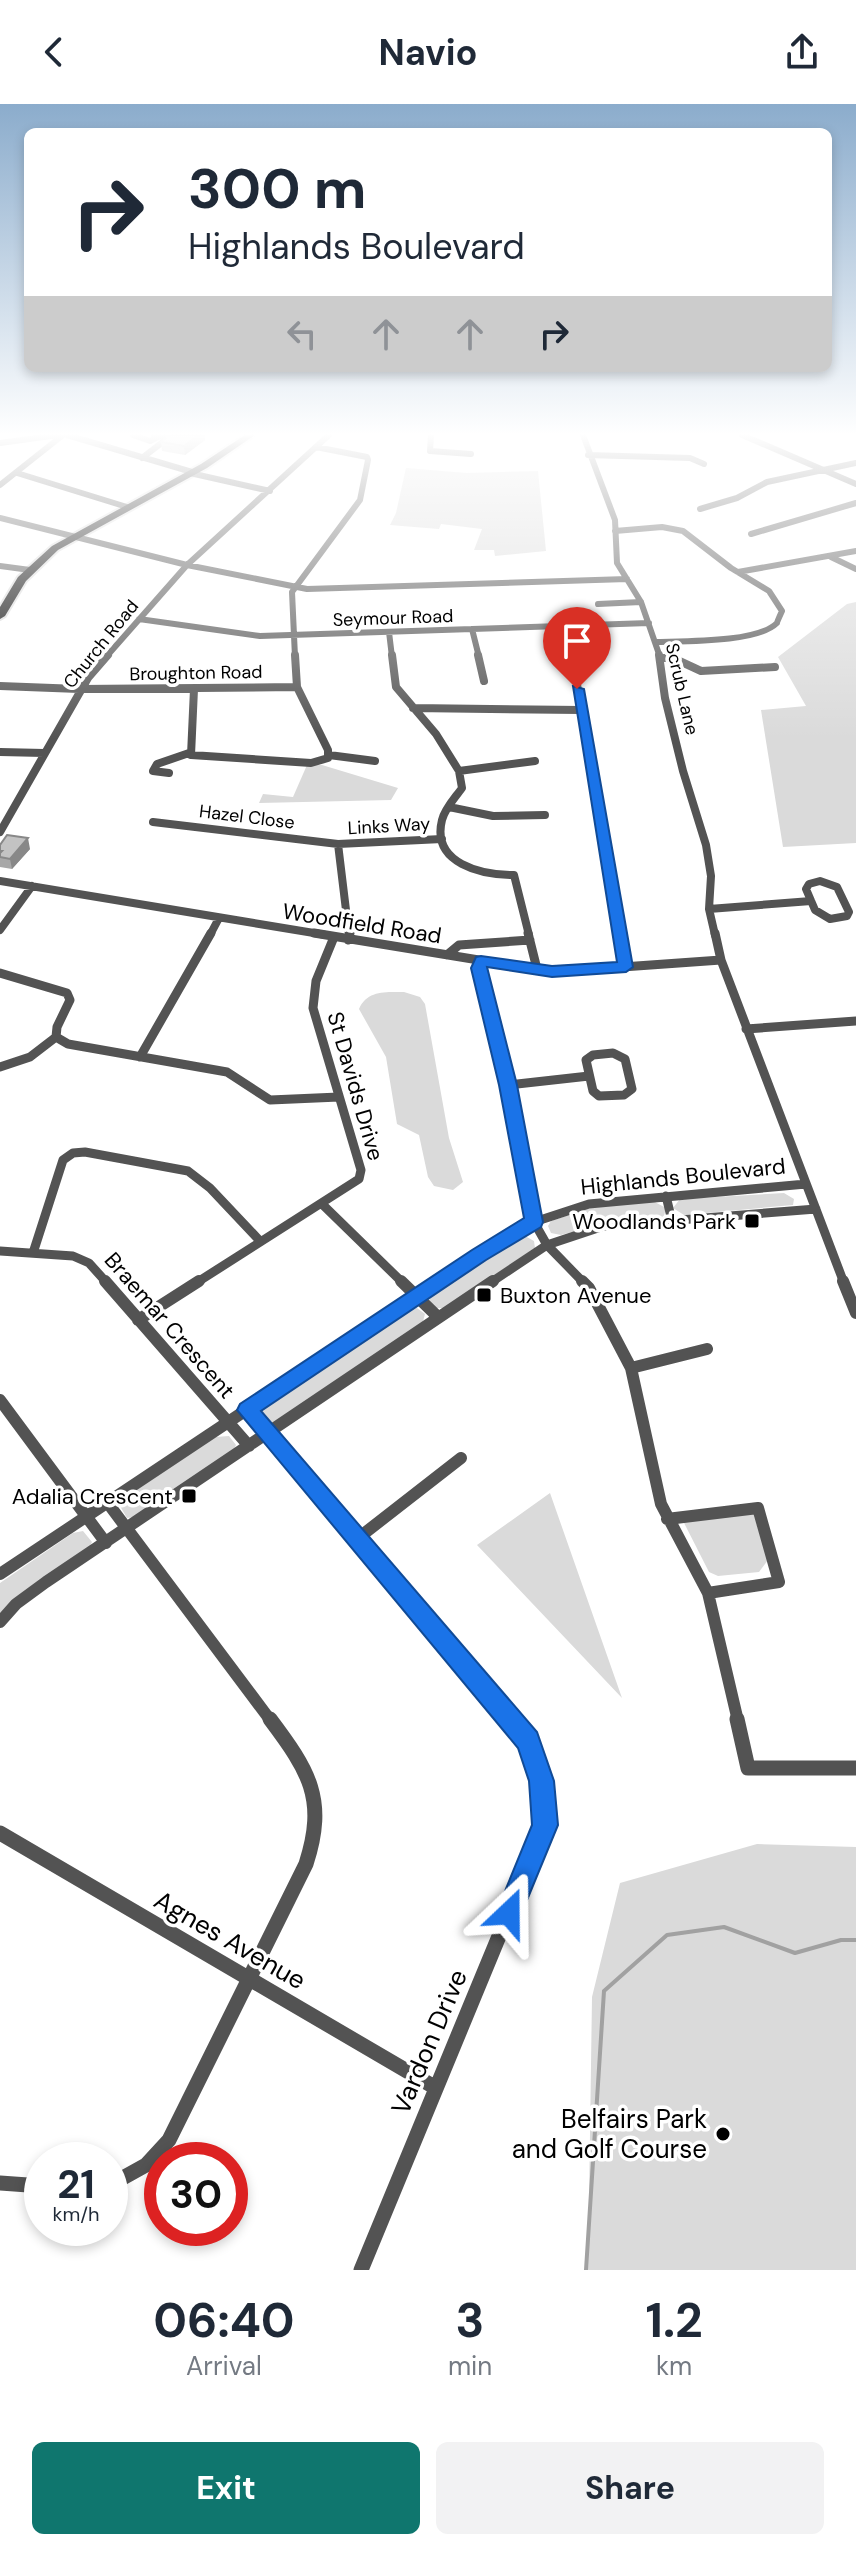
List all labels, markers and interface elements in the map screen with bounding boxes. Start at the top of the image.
text: Navio [379,29,477,76]
icon: back [32,30,76,74]
icon: share [780,30,824,74]
text: 300 m [188,152,366,225]
icon: right [56,160,160,264]
text: Highlands Boulevard [188,223,525,270]
icon: left [280,312,324,356]
icon: ahead [364,312,408,356]
icon: ahead [448,312,492,356]
icon: right [532,312,576,356]
street label: Church Road [58,595,144,693]
street label: Seymour Road [332,604,454,632]
pin [543,607,611,689]
icon: arrive [555,619,599,663]
street label: Scrub Lane [660,641,704,737]
street label: Broughton Road [129,660,263,686]
street label: Hazel Close [198,799,296,835]
street label: Links Way [347,812,431,840]
street label: Woodfield Road [280,897,444,950]
street label: St Davids Drive [320,1008,391,1164]
street label: Highlands Boulevard [579,1151,787,1202]
place label: Woodlands Park [572,1207,736,1236]
marker: Woodlands Park [743,1212,761,1230]
street label: Braemar Crescent [98,1246,241,1405]
place label: Buxton Avenue [500,1281,651,1310]
marker: Buxton Avenue [475,1286,493,1304]
place label: Adalia Crescent [12,1482,173,1511]
marker: Adalia Crescent [180,1487,198,1505]
position arrow [467,1871,551,1955]
street label: Agnes Avenue [148,1883,312,1997]
street label: Vardon Drive [383,1964,475,2120]
place label: Belfairs Park and Golf Course [512,2102,707,2166]
marker: Belfairs Park and Golf Course [714,2125,732,2143]
speed limit sign: 30 [144,2142,248,2246]
text: 21 [57,2158,95,2210]
text: km/h [52,2201,100,2227]
text: 06:40 [153,2289,295,2352]
text: 3 [456,2289,485,2352]
text: 1.2 [645,2289,703,2352]
text: Arrival [186,2349,262,2383]
text: min [448,2349,492,2383]
text: km [656,2349,692,2383]
button: Exit [32,2442,420,2534]
button: Share [436,2442,824,2534]

